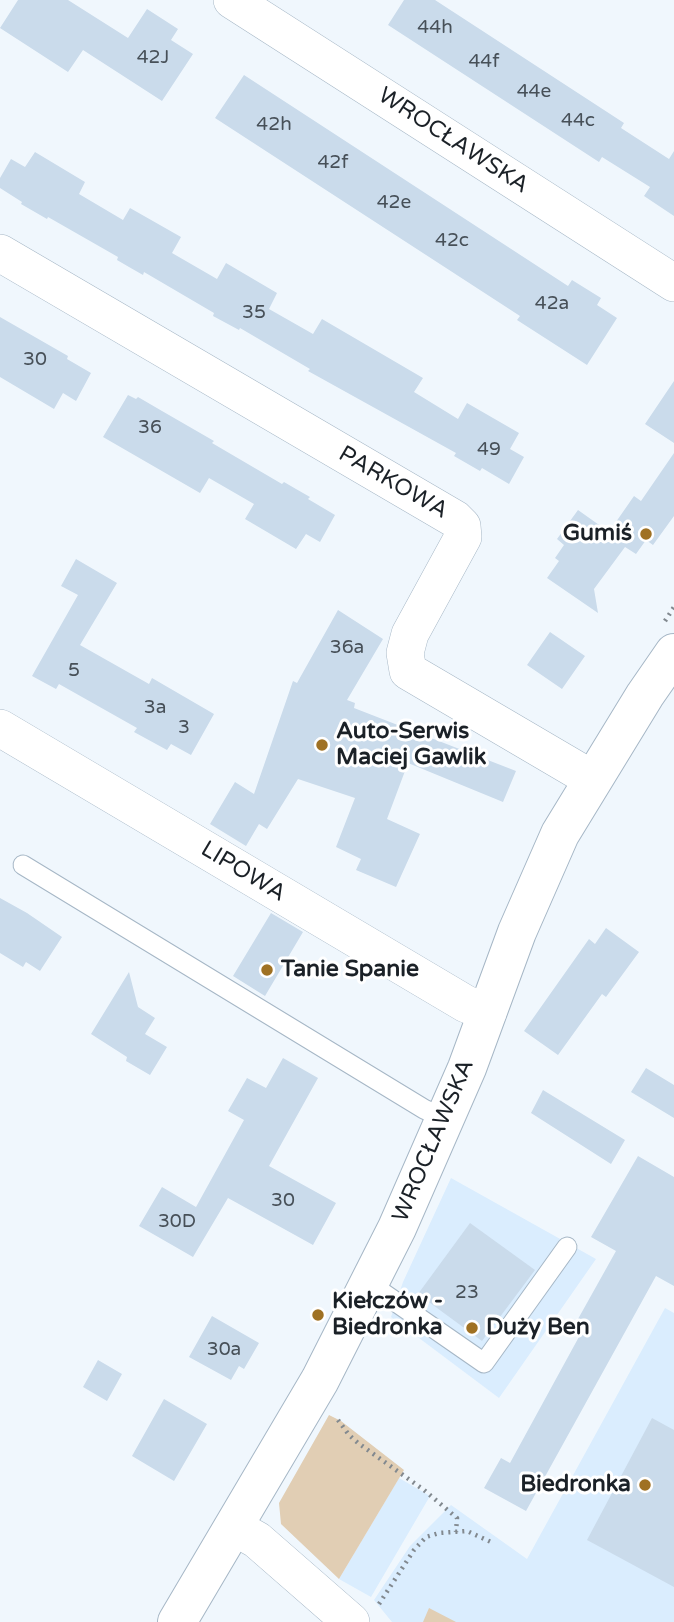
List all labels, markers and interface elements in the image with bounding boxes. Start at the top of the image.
house number: 44h [417,17,453,39]
house number: 42J [137,47,169,69]
house number: 44f [468,51,500,73]
house number: 44e [517,81,551,103]
street label: WROCŁAWSKA [373,82,533,200]
house number: 44c [561,110,595,132]
house number: 42h [256,114,292,136]
house number: 42f [317,152,349,174]
house number: 42e [377,192,411,214]
house number: 42c [435,230,469,252]
house number: 42a [535,293,569,315]
house number: 35 [242,302,266,324]
house number: 30 [23,349,47,371]
house number: 36 [138,417,162,439]
house number: 49 [477,439,501,461]
street label: PARKOWA [333,441,453,525]
place label: Gumiś [563,520,632,548]
marker: Gumiś [638,526,654,542]
house number: 36a [330,637,364,659]
house number: 5 [68,660,80,682]
house number: 3a [144,697,166,719]
house number: 3 [178,717,190,739]
place label: Auto-Serwis Maciej Gawlik [336,718,486,772]
marker: Auto-Serwis Maciej Gawlik [314,737,330,753]
street label: LIPOWA [195,836,291,908]
place label: Tanie Spanie [281,956,419,984]
marker: Tanie Spanie [259,962,275,978]
street label: WROCŁAWSKA [387,1056,481,1226]
house number: 30 [271,1190,295,1212]
house number: 30D [158,1211,196,1233]
house number: 23 [455,1282,479,1304]
place label: Kiełczów - Biedronka [332,1288,443,1342]
marker: Kiełczów - Biedronka [310,1307,326,1323]
place label: Duży Ben [486,1314,590,1342]
marker: Duży Ben [464,1320,480,1336]
house number: 30a [207,1339,241,1361]
place label: Biedronka [520,1471,631,1499]
marker: Biedronka [637,1477,653,1493]

